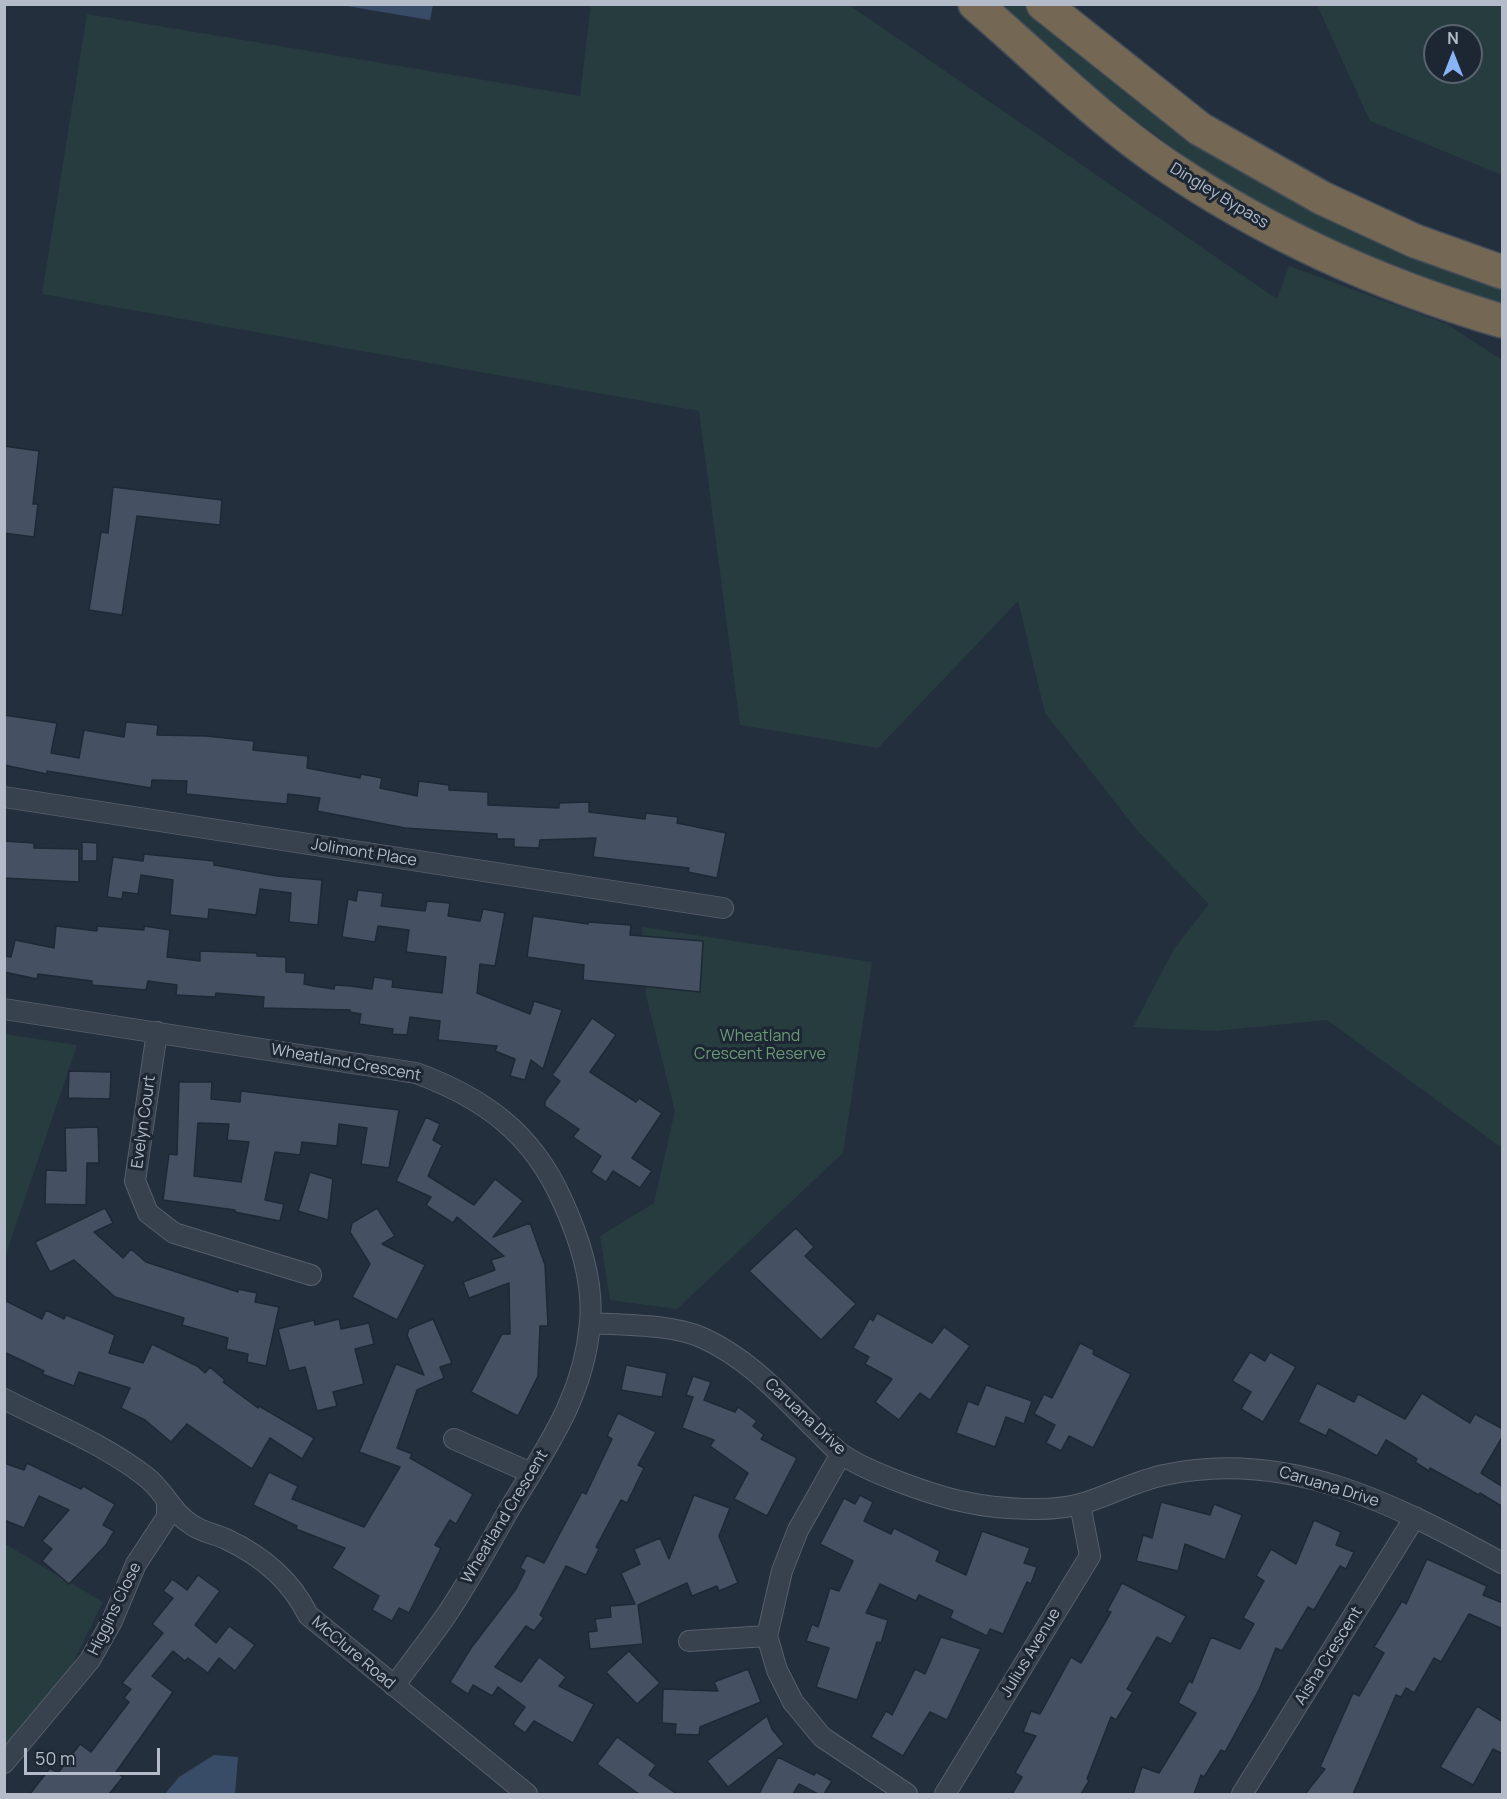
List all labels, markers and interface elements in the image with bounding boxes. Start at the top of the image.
north arrow [1423,24,1483,84]
text: N [1447,27,1459,49]
street label: Dingley Bypass [1166,159,1272,233]
street label: Jolimont Place [310,835,418,871]
park label: Wheatland Crescent Reserve [694,1027,826,1065]
street label: Wheatland Crescent [269,1040,423,1086]
street label: Evelyn Court [128,1074,160,1170]
street label: Caruana Drive [761,1375,849,1459]
street label: Wheatland Crescent [458,1447,552,1587]
street label: Caruana Drive [1277,1463,1381,1511]
street label: Higgins Close [84,1559,146,1659]
street label: Aisha Crescent [1291,1603,1367,1709]
street label: Julius Avenue [997,1605,1065,1701]
street label: McClure Road [307,1613,399,1693]
scale bar [27,1736,164,1774]
text: 50 m [35,1746,75,1770]

